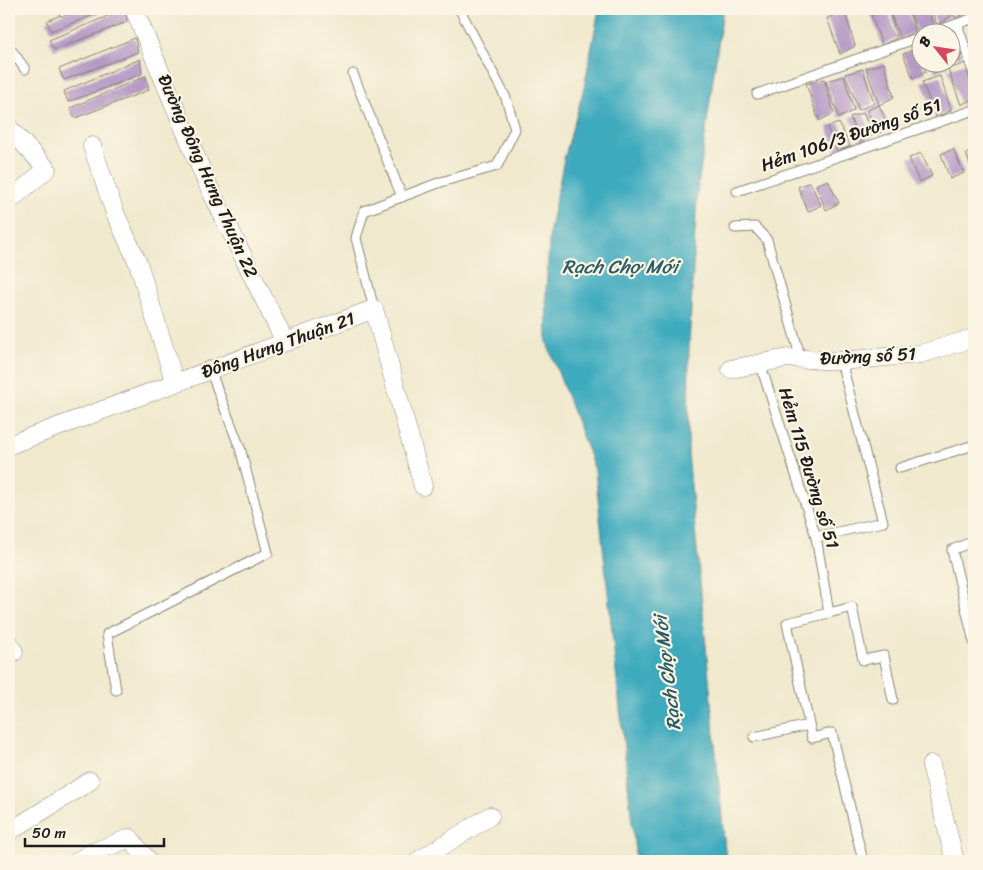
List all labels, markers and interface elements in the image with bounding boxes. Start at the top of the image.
north arrow [910,22,960,72]
text: B [912,32,938,52]
street label: Đường Đông Hưng Thuận 22 [149,69,267,283]
street label: Hẻm 106/3 Đường số 51 [756,89,946,181]
water label: Rạch Chợ Mới [562,250,681,283]
street label: Đông Hưng Thuận 21 [197,302,360,388]
street label: Đường số 51 [819,337,917,374]
street label: Hẻm 115 Đường số 51 [769,383,849,553]
water label: Rạch Chợ Mới [643,610,690,732]
scale bar [25,815,164,847]
text: 50 m [32,820,67,846]

